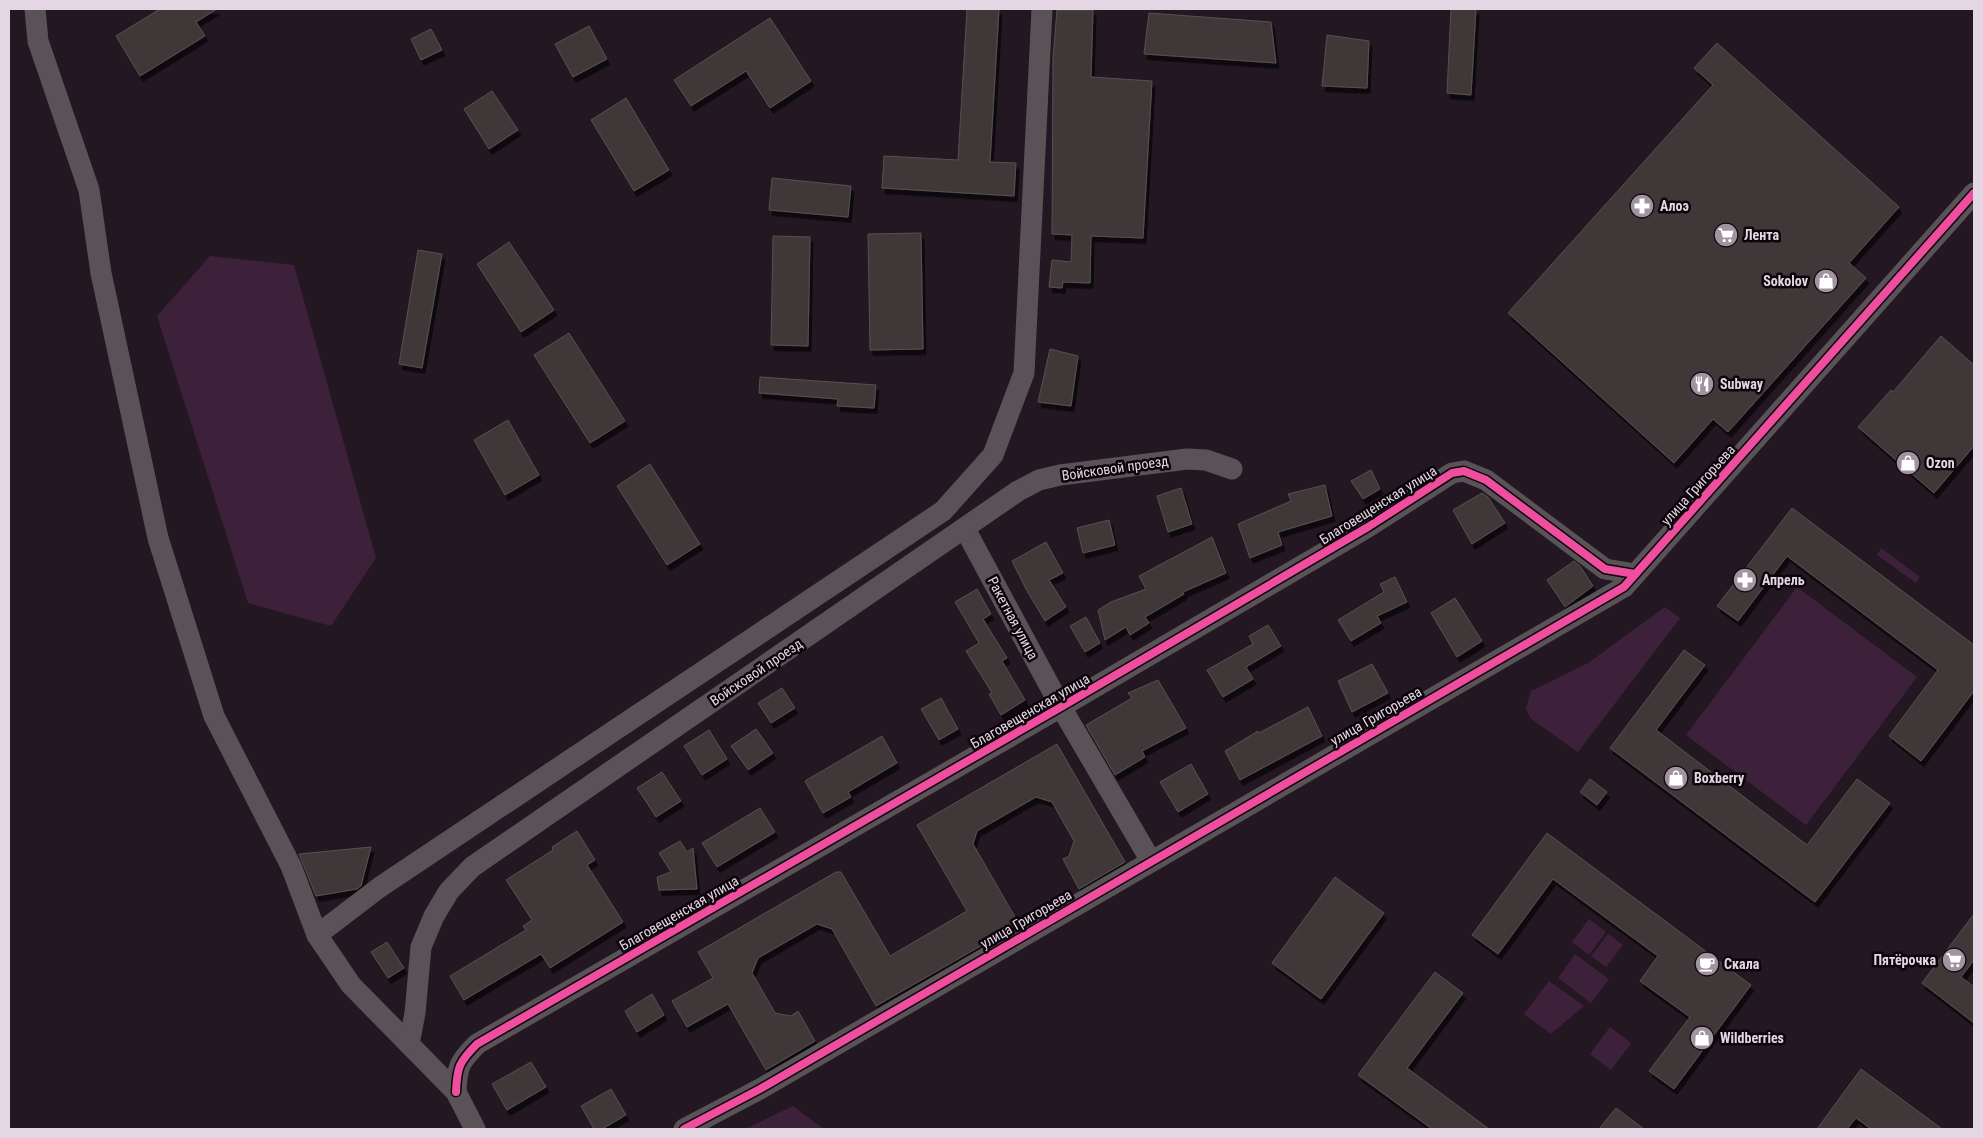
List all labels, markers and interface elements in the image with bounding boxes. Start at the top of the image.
pharmacy icon: Алоэ [1629,193,1655,219]
place label: Алоэ [1660,198,1689,214]
supermarket icon: Лента [1713,222,1739,248]
place label: Лента [1744,227,1780,243]
shop icon: Sokolov [1813,268,1839,294]
place label: Sokolov [1763,273,1809,289]
restaurant icon: Subway [1689,371,1715,397]
place label: Subway [1720,376,1764,392]
street label: улица Григорьева [1658,442,1738,528]
shop icon: Ozon [1895,450,1921,476]
street label: Войсковой проезд [1061,453,1170,483]
place label: Ozon [1926,455,1955,471]
street label: Благовещенская улица [1317,462,1439,548]
pharmacy icon: Апрель [1732,567,1758,593]
place label: Апрель [1762,572,1805,588]
street label: Ракетная улица [985,574,1041,662]
street label: Войсковой проезд [707,635,806,709]
street label: Благовещенская улица [968,670,1092,752]
street label: улица Григорьева [1328,683,1424,749]
shop icon: Boxberry [1663,765,1689,791]
place label: Boxberry [1694,770,1745,786]
street label: Благовещенская улица [617,872,741,954]
street label: улица Григорьева [978,886,1074,952]
supermarket icon: Пятёрочка [1941,947,1967,973]
cafe icon: Скала [1694,951,1720,977]
place label: Пятёрочка [1873,952,1936,968]
place label: Скала [1724,956,1760,972]
shop icon: Wildberries [1689,1025,1715,1051]
place label: Wildberries [1720,1030,1784,1046]

